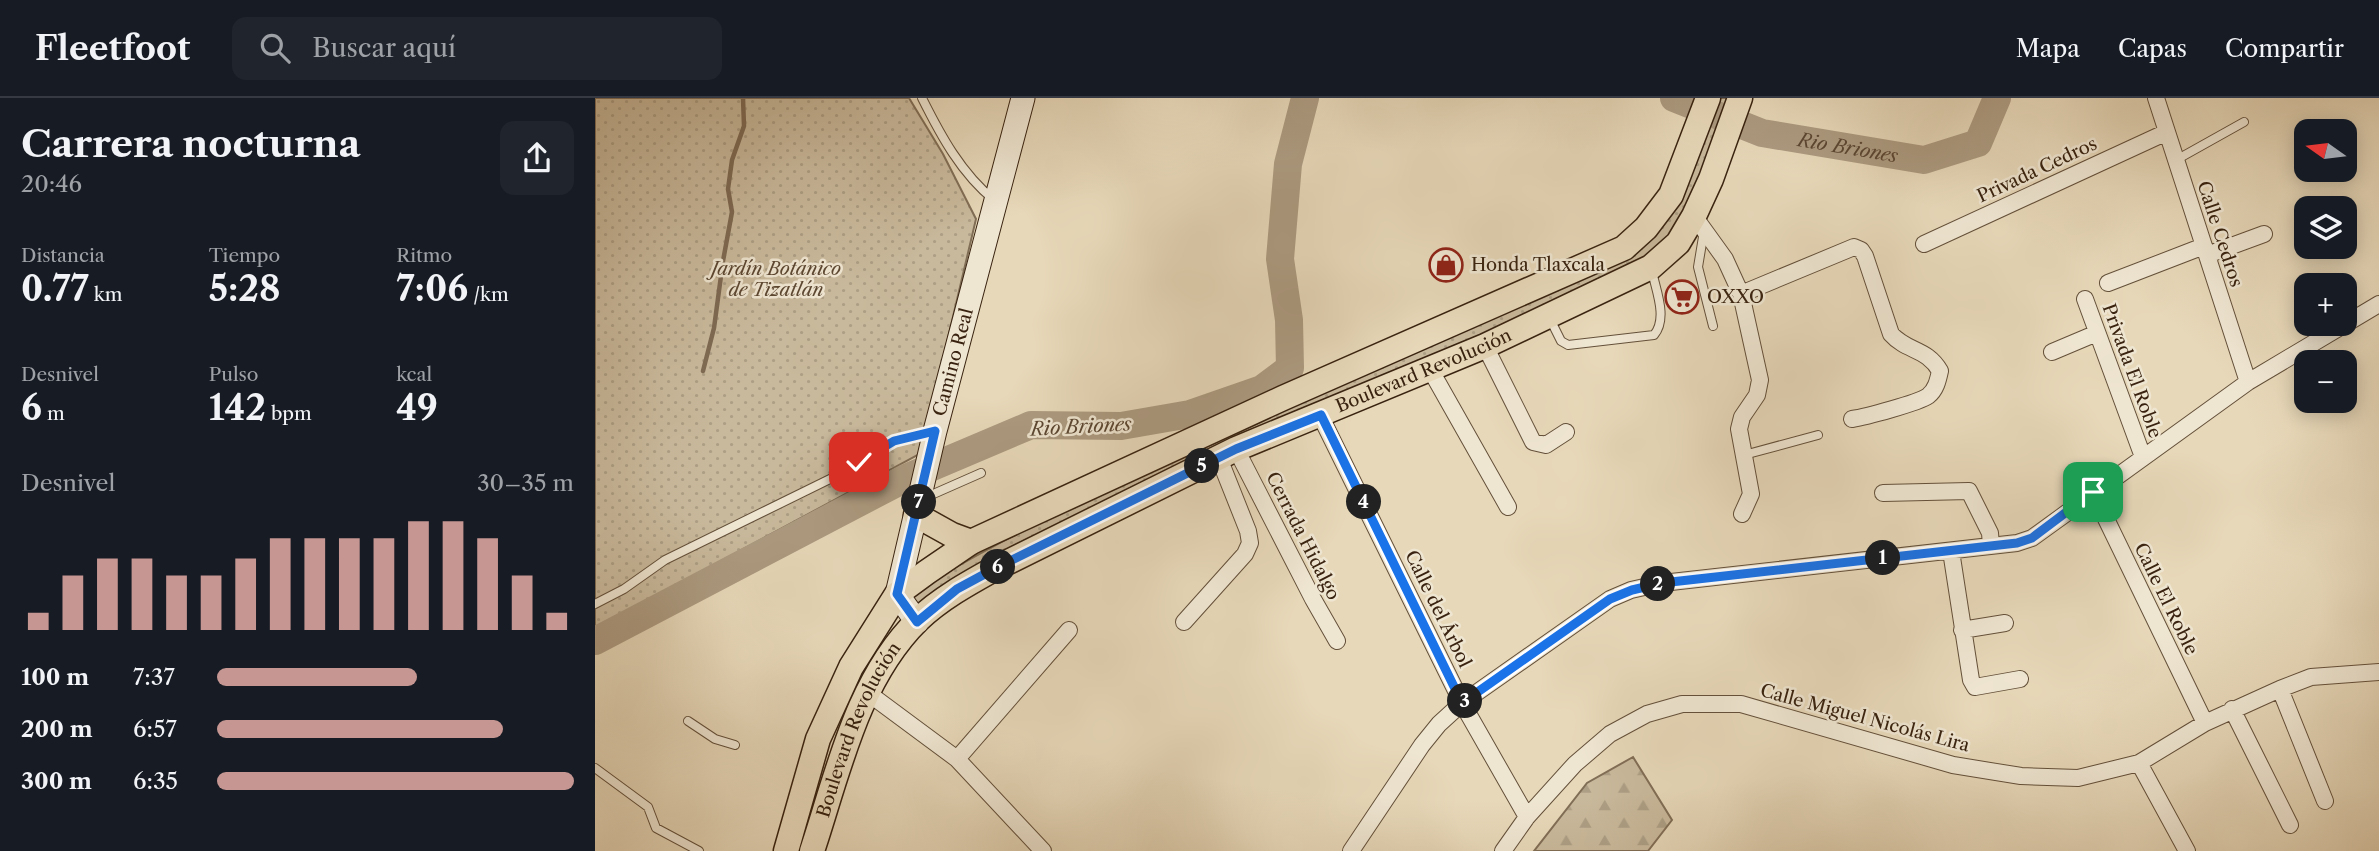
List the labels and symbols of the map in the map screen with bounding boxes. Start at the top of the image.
north arrow [2294,119,2357,182]
water label: Rio Briones [1794,128,1900,168]
street label: Privada Cedros [1974,133,2100,207]
street label: Calle Cedros [2193,178,2247,290]
shop icon: Honda Tlaxcala [1427,246,1465,284]
place label: Honda Tlaxcala [1471,254,1606,276]
park label: Jardín Botánico de Tizatlán [706,258,841,301]
supermarket icon: OXXO [1663,278,1701,316]
place label: OXXO [1707,286,1764,308]
street label: Privada El Roble [2097,301,2167,441]
street label: Camino Real [928,306,978,419]
street label: Boulevard Revolución [1333,324,1515,418]
water label: Rio Briones [1028,412,1133,441]
pin [829,432,889,492]
pin: 5 [1185,448,1219,484]
pin [2063,462,2123,522]
street label: Cerrada Hidalgo [1261,468,1345,604]
pin: 7 [901,484,937,520]
pin: 4 [1347,484,1381,520]
street label: Calle El Roble [2129,539,2203,659]
pin: 1 [1865,540,1901,575]
street label: Calle del Árbol [1400,546,1477,671]
pin: 6 [981,550,1015,584]
pin: 2 [1641,566,1675,602]
street label: Boulevard Revolución [812,638,905,820]
street label: Calle Miguel Nicolás Lira [1758,679,1973,757]
pin: 3 [1447,684,1483,718]

